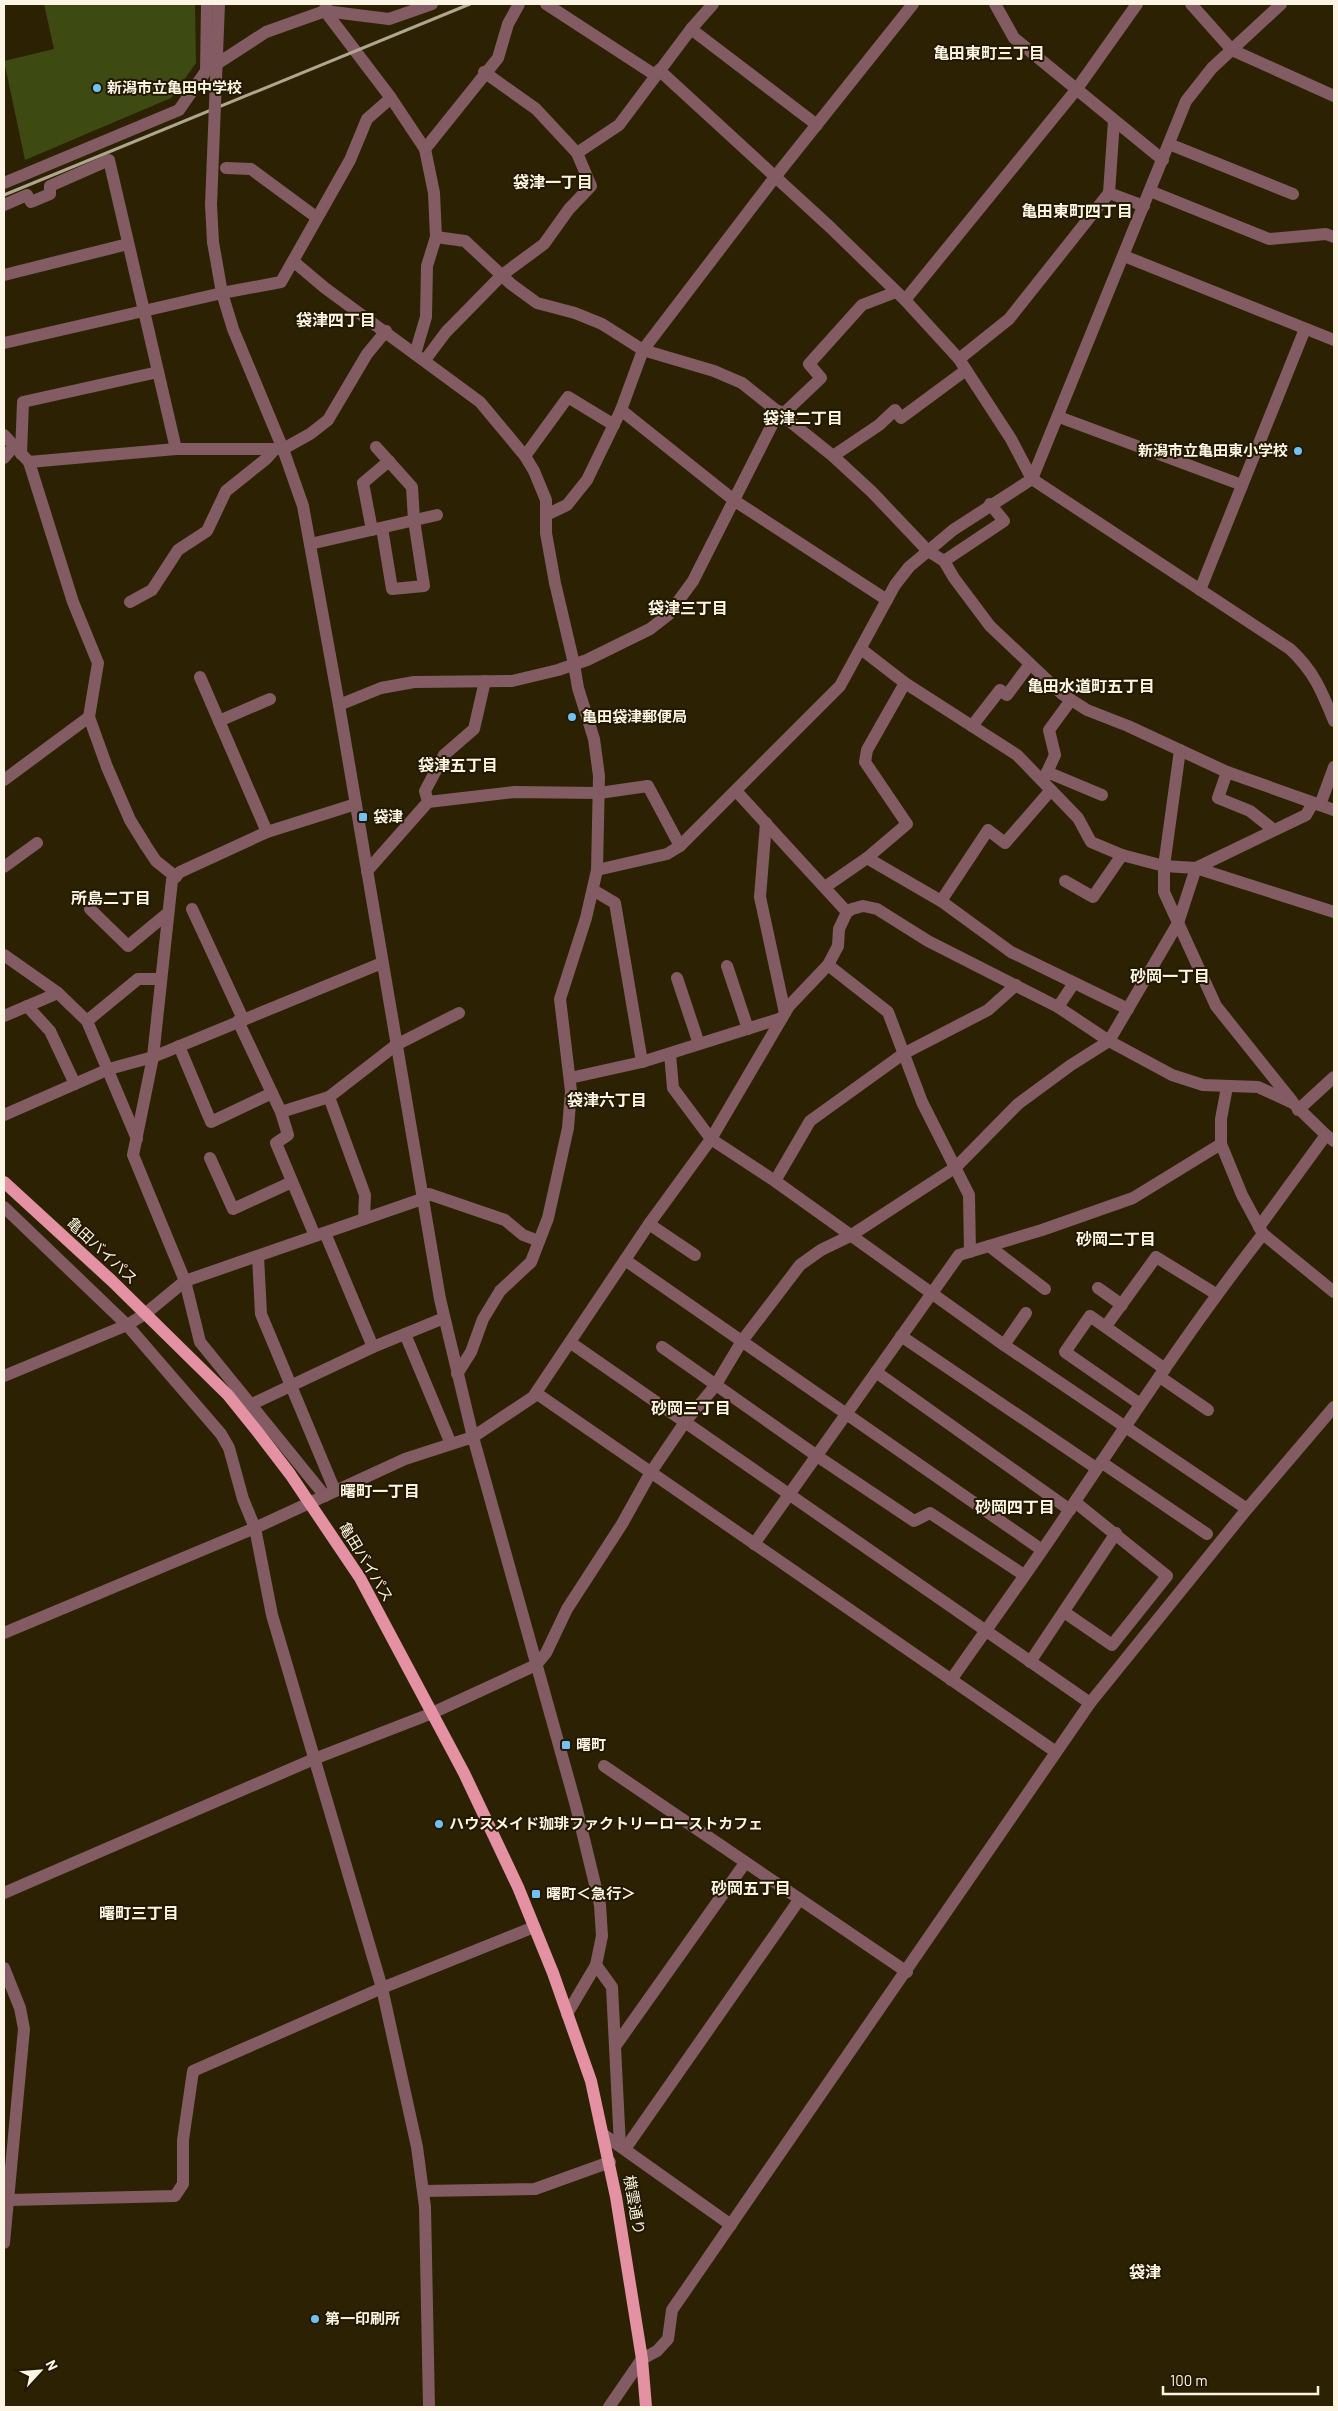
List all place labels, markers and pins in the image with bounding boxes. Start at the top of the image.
place label: 新潟市立亀田中学校 [107,78,242,96]
marker: 新潟市立亀田中学校 [91,82,103,94]
place label: 新潟市立亀田東小学校 [1138,441,1288,459]
marker: 新潟市立亀田東小学校 [1292,445,1304,457]
place label: 亀田袋津郵便局 [582,707,687,725]
marker: 亀田袋津郵便局 [566,711,578,723]
place label: 袋津 [373,807,403,825]
marker: 袋津 [357,811,369,823]
place label: 曙町 [576,1735,606,1753]
marker: 曙町 [560,1739,572,1751]
place label: ハウスメイド珈琲ファクトリーローストカフェ [449,1814,763,1832]
marker: ハウスメイド珈琲ファクトリーローストカフェ [433,1818,445,1830]
place label: 曙町＜急行＞ [546,1884,636,1902]
marker: 曙町＜急行＞ [530,1888,542,1900]
place label: 第一印刷所 [325,2309,400,2327]
marker: 第一印刷所 [309,2313,321,2325]

